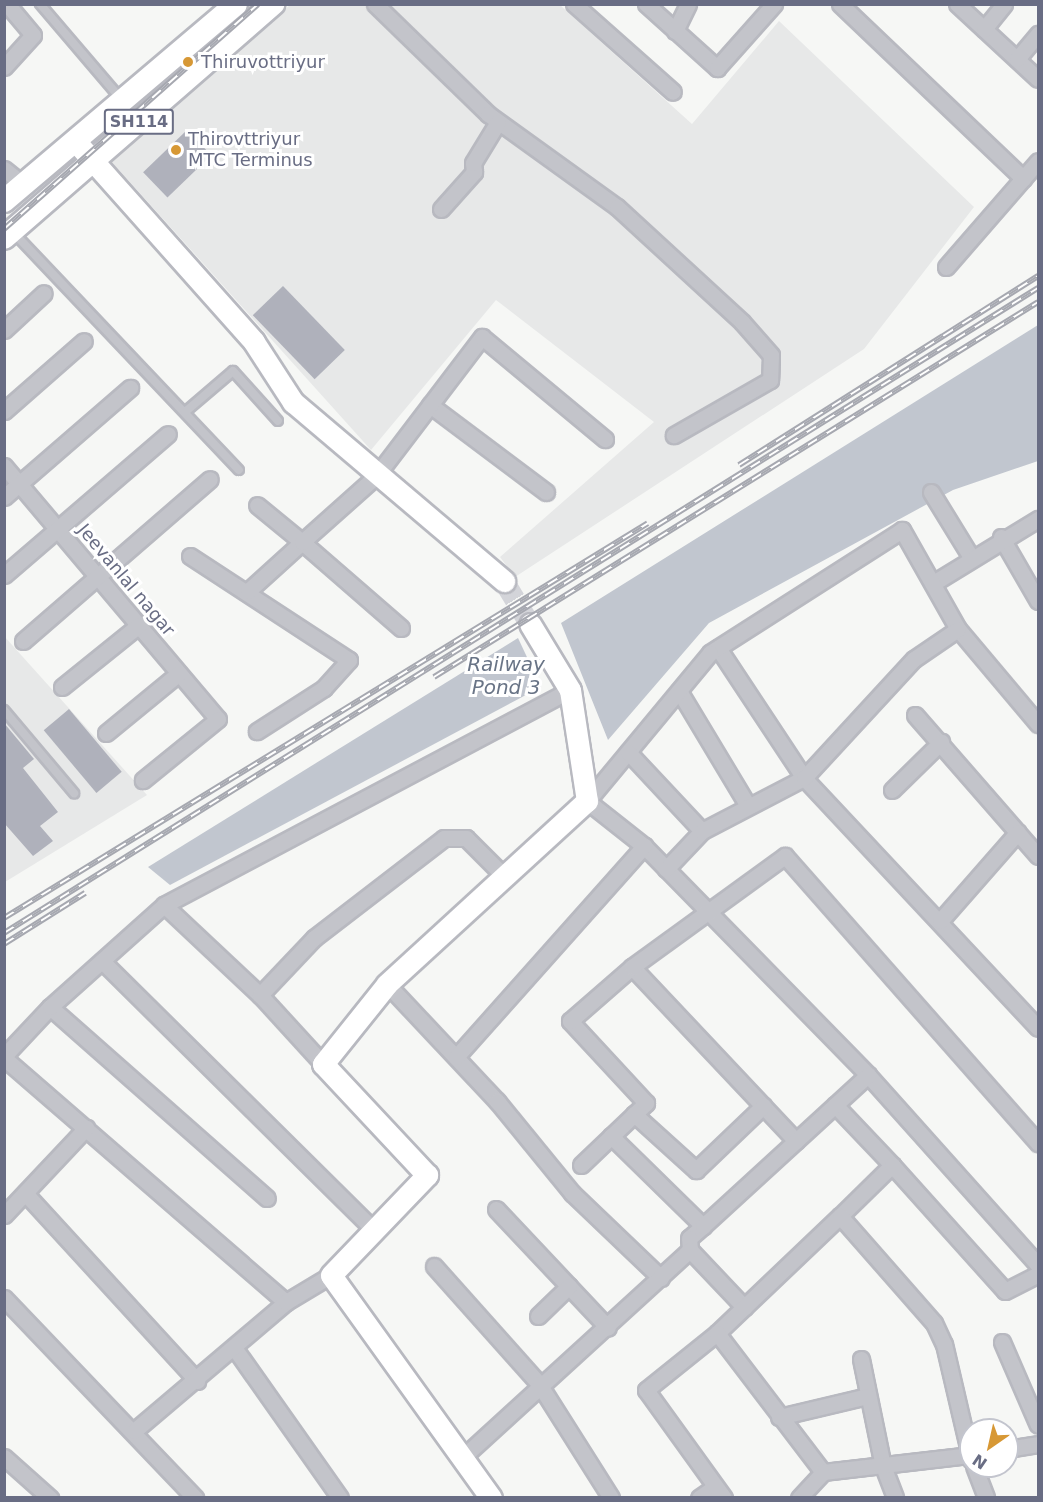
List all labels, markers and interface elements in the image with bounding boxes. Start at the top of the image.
place label: Thiruvottriyur [201,51,325,73]
marker: Thiruvottriyur [179,53,197,71]
road number: SH114 [103,109,175,135]
place label: Thirovttriyur MTC Terminus [188,129,313,172]
marker: Thirovttriyur MTC Terminus [169,143,183,157]
street label: Jeevanlal nagar [73,520,179,640]
water label: Railway Pond 3 [467,653,545,700]
north arrow [959,1418,1019,1478]
text: N [969,1450,991,1473]

